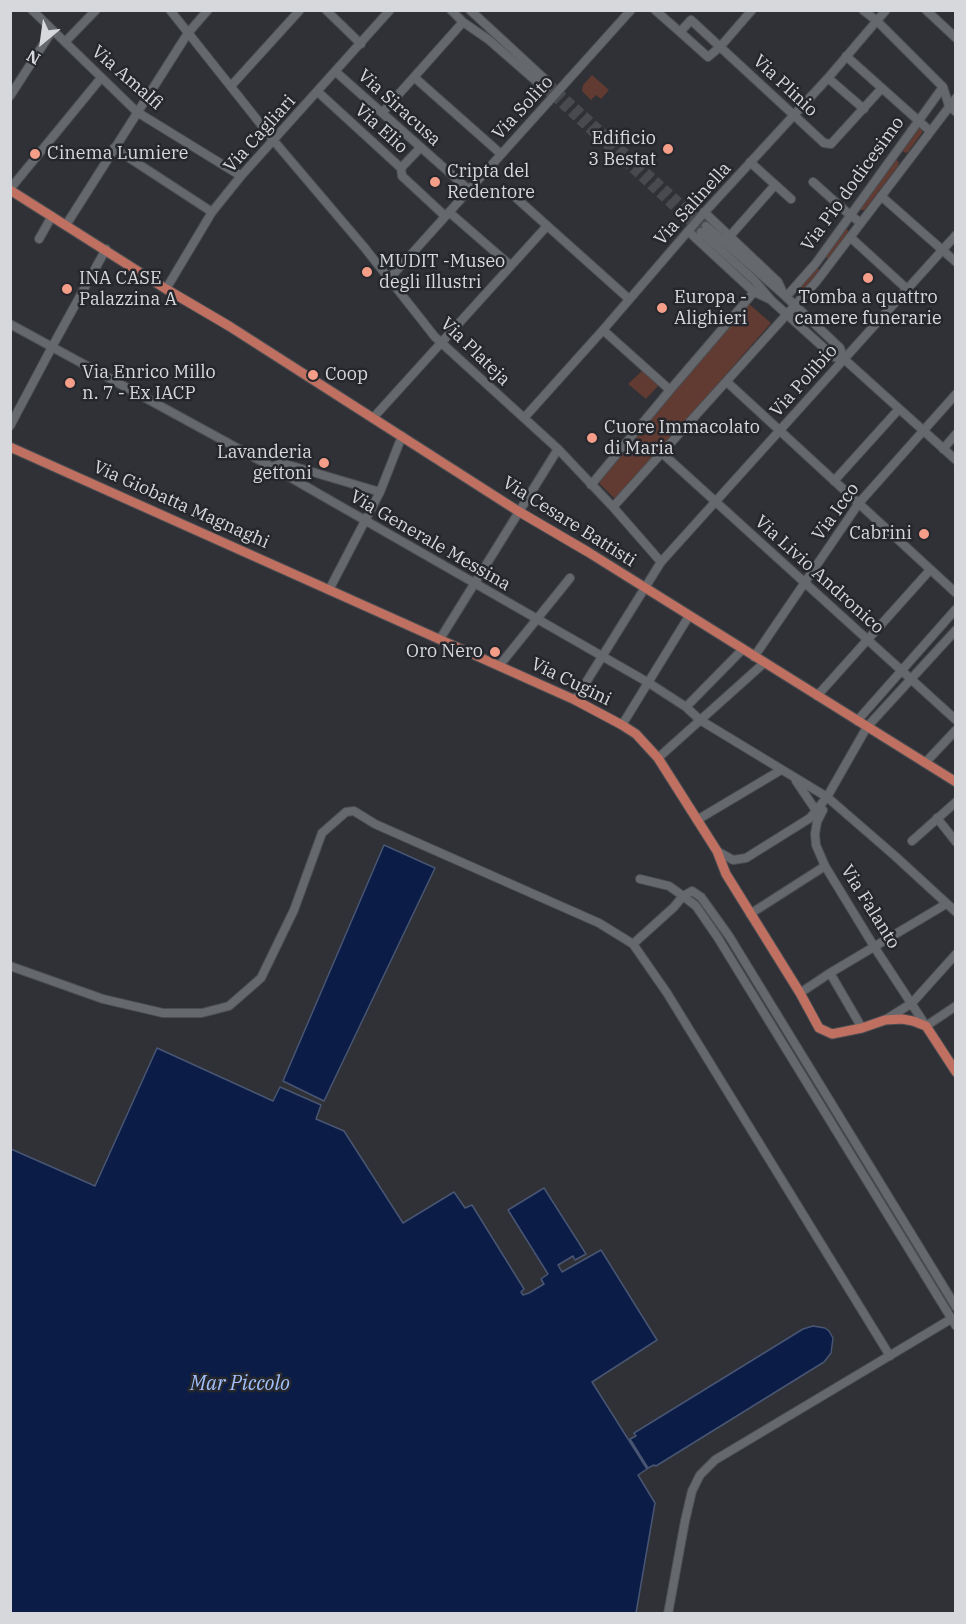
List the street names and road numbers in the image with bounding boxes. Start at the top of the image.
street label: Via Amalfi [87,41,167,115]
street label: Via Plinio [748,51,822,121]
street label: Via Siracusa [353,65,445,151]
street label: Via Solìto [488,72,558,144]
street label: Via Cagliari [220,91,300,177]
street label: Via Elio [350,100,412,158]
street label: Via Pio dodicesimo [797,113,909,255]
street label: Via Salinella [650,158,736,250]
street label: Via Plateja [436,313,514,391]
street label: Via Polibio [766,340,842,422]
street label: Via Giobatta Magnaghi [90,456,272,554]
street label: Via Cesare Battisti [498,472,640,572]
street label: Via Icco [808,479,864,545]
street label: Via Generale Messina [346,486,514,596]
street label: Via Livio Andronico [750,511,888,639]
street label: Via Cugini [527,653,615,711]
street label: Via Falanto [836,861,904,953]

